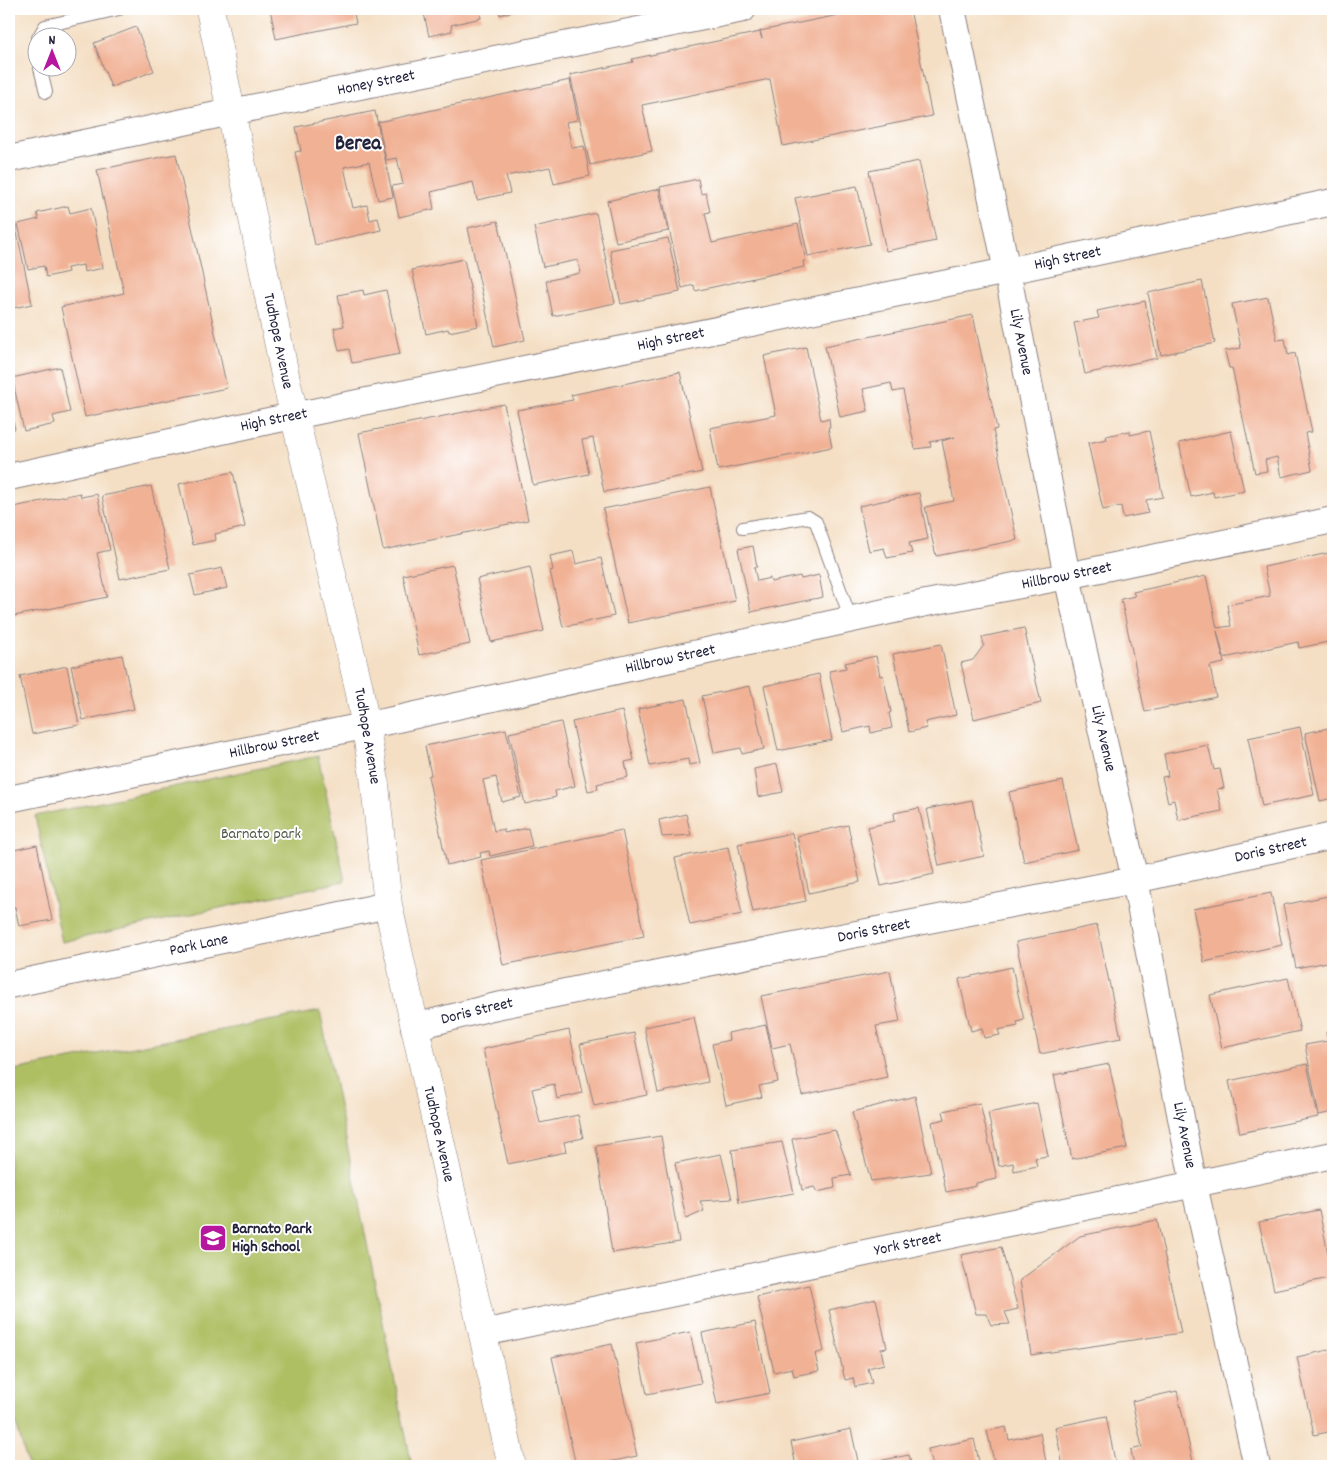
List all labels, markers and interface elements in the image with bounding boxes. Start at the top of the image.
north arrow [28,28,78,78]
text: N [49,31,56,51]
street label: Honey Street [335,64,417,102]
district label: Berea [335,130,382,160]
street label: High Street [1032,240,1103,276]
street label: Tudhope Avenue [257,291,299,391]
street label: Lily Avenue [1003,307,1039,377]
street label: High Street [635,321,707,357]
street label: High Street [238,402,310,438]
street label: Hillbrow Street [1020,555,1114,596]
street label: Hillbrow Street [623,638,718,680]
street label: Tudhope Avenue [348,686,386,785]
street label: Lily Avenue [1085,703,1122,774]
street label: Hillbrow Street [227,724,322,765]
park label: Barnato park [221,823,301,846]
street label: Doris Street [1232,831,1309,869]
street label: Doris Street [836,912,912,949]
street label: Park Lane [167,928,230,962]
street label: Doris Street [438,991,515,1031]
street label: Tudhope Avenue [417,1084,460,1184]
street label: Lily Avenue [1167,1100,1202,1170]
place label: Barnato Park High School [232,1218,312,1259]
school or university icon: Barnato Park High School [198,1223,228,1253]
street label: York Street [872,1226,944,1262]

